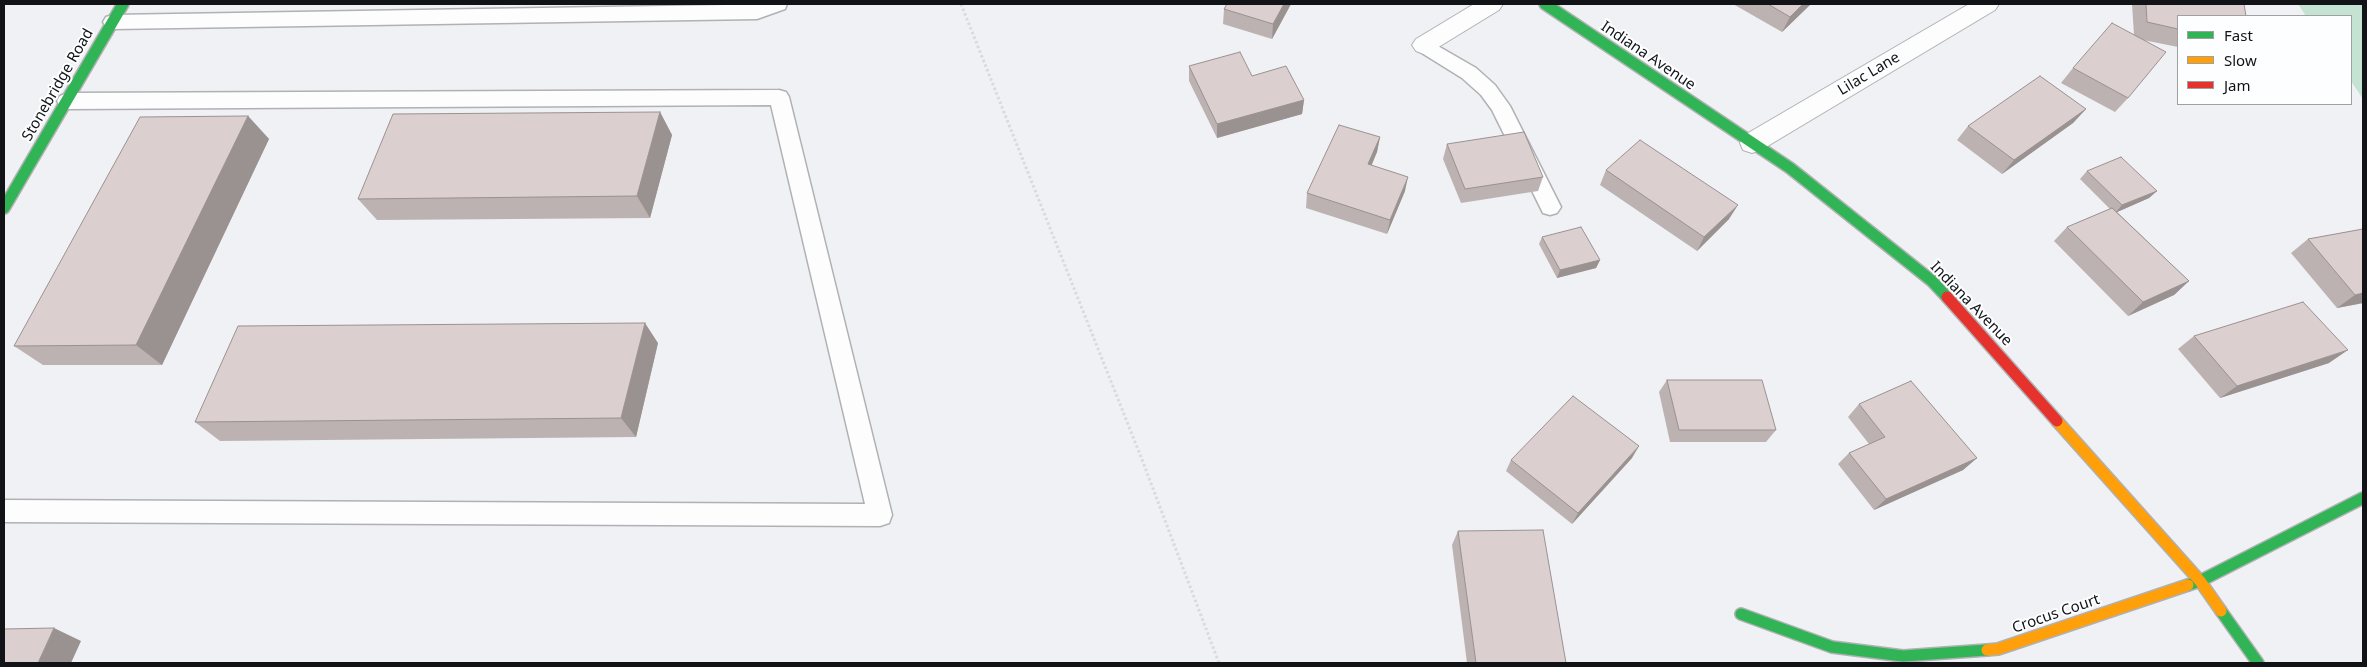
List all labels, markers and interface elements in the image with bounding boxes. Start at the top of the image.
legend [2177,15,2352,105]
street label: Indiana Avenue [1597,18,1699,94]
text: Fast [2224,25,2253,45]
street label: Stonebridge Road [19,26,97,144]
street label: Lilac Lane [1835,48,1903,100]
text: Slow [2224,50,2257,70]
text: Jam [2224,75,2251,95]
street label: Indiana Avenue [1926,258,2016,350]
street label: Crocus Court [2010,591,2102,637]

